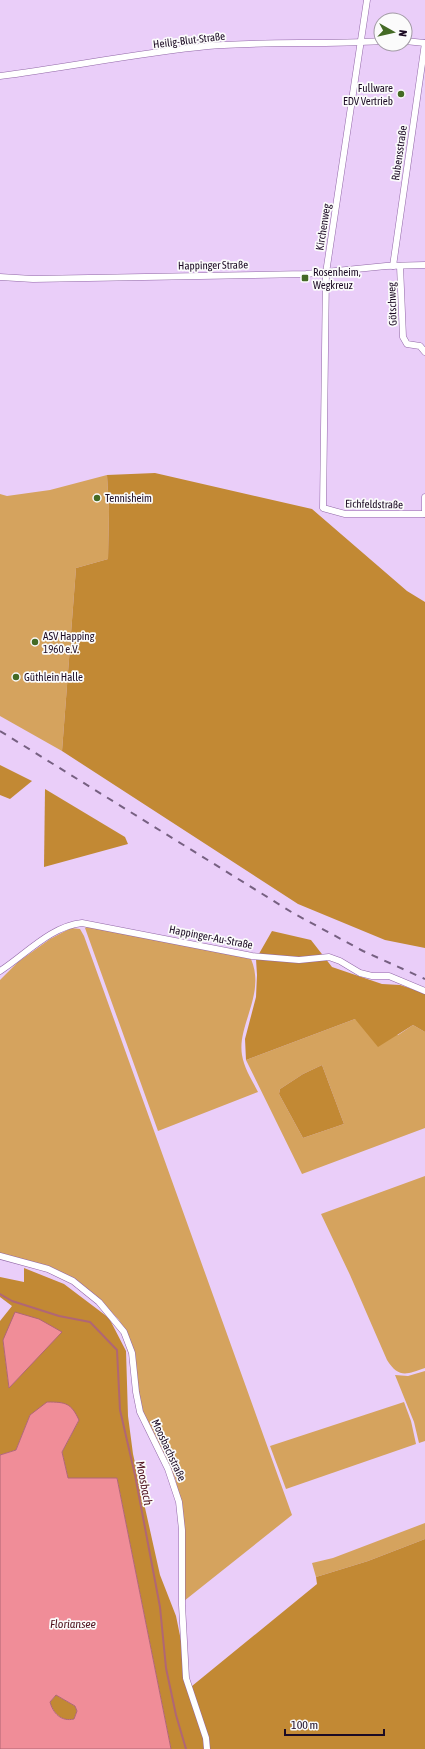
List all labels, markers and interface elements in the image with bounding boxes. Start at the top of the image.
north arrow [373,12,413,52]
text: N [397,29,409,37]
street label: Heilig-Blut-Straße [152,30,226,50]
place label: Fullware EDV Vertrieb [343,82,393,107]
marker: Fullware EDV Vertrieb [396,89,406,99]
street label: Rubensstraße [389,125,409,181]
street label: Kirchenweg [313,203,333,251]
street label: Happinger Straße [178,258,248,272]
place label: Rosenheim, Wegkreuz [313,266,361,291]
marker: Rosenheim, Wegkreuz [300,273,310,283]
street label: Götschweg [385,282,399,326]
place label: Tennisheim [105,492,152,504]
marker: Tennisheim [92,493,102,503]
street label: Eichfeldstraße [345,497,403,511]
place label: ASV Happing 1960 e.V. [43,630,95,655]
marker: ASV Happing 1960 e.V. [30,637,40,647]
place label: Güthlein Halle [24,671,83,683]
marker: Güthlein Halle [11,672,21,682]
street label: Happinger-Au-Straße [168,923,254,951]
street label: Moosbachstraße [149,1417,189,1483]
water label: Moosbach [133,1460,155,1507]
water label: Floriansee [50,1617,97,1631]
scale bar [285,1711,384,1737]
text: 100 m [291,1718,318,1732]

